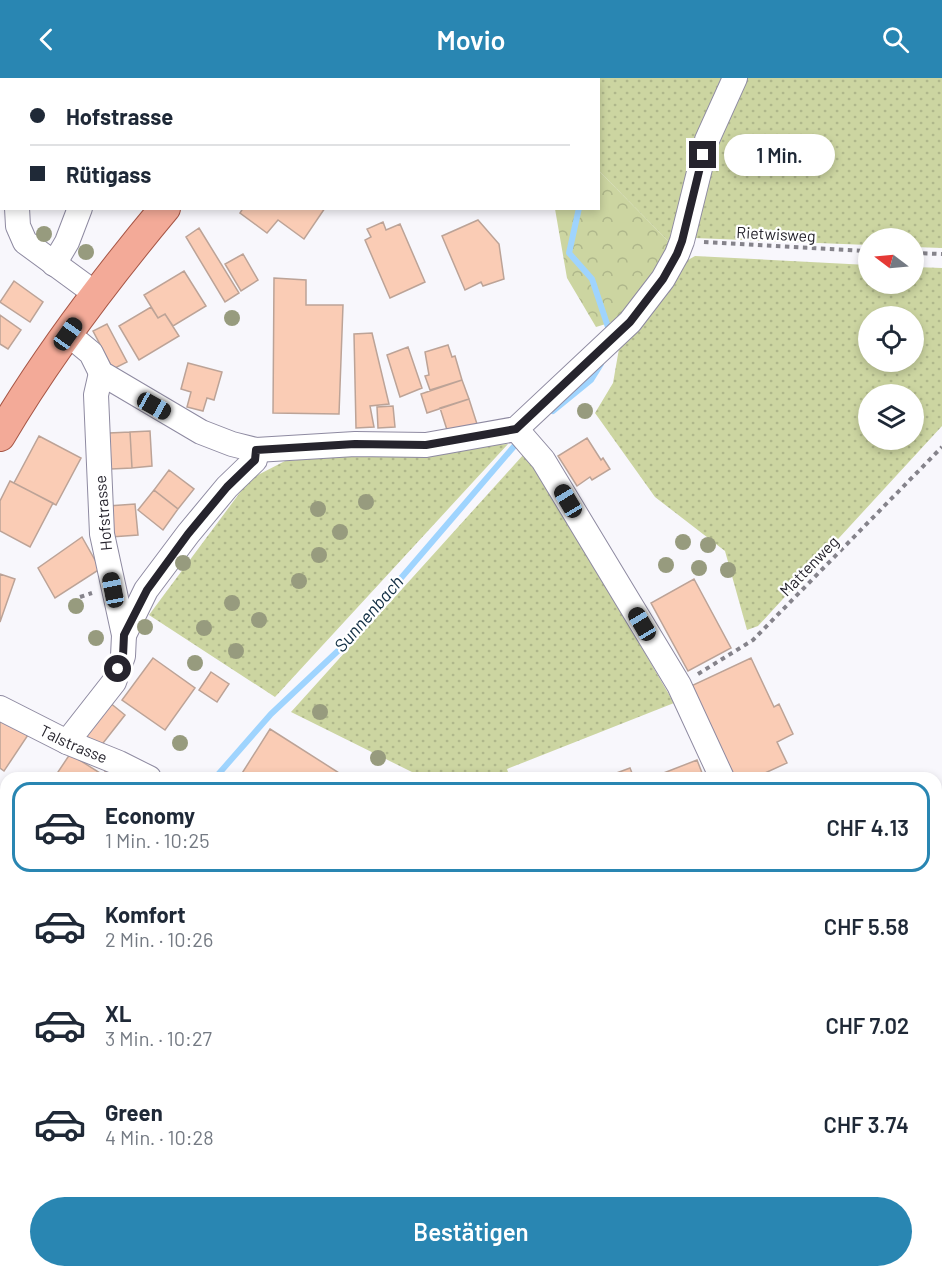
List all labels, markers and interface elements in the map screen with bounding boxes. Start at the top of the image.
icon: back [30,23,63,56]
text: Movio [436,23,506,55]
icon: search [879,23,912,56]
text: Hofstrasse [66,103,173,129]
callout: 1 Min. [724,134,835,176]
route end [689,141,716,168]
text: 1 Min. [756,143,803,167]
text: Rütigass [66,161,151,187]
street label: Rietwisweg [736,222,816,245]
north arrow [858,228,924,294]
map controls [858,228,924,450]
button: locate [858,306,924,372]
car [50,314,86,354]
button: layers [858,384,924,450]
car [134,389,174,423]
street label: Hofstrasse [90,475,115,552]
car [551,481,585,521]
street label: Mattenweg [775,532,842,600]
water label: Sunnenbach [329,570,408,656]
car [101,571,125,609]
car [625,604,659,644]
route start [104,655,131,682]
street label: Talstrasse [37,720,110,766]
icon: car [33,800,87,854]
text: Economy [105,802,195,828]
text: CHF 4.13 [826,814,909,840]
text: 1 Min. · 10:25 [105,828,210,852]
icon: car [33,899,87,953]
text: Komfort [105,901,186,927]
text: CHF 5.58 [824,913,909,939]
text: 2 Min. · 10:26 [105,927,213,951]
icon: car [33,998,87,1052]
text: XL [105,1000,131,1026]
text: CHF 7.02 [825,1012,909,1038]
text: 3 Min. · 10:27 [105,1026,212,1050]
icon: car [33,1097,87,1151]
text: Green [105,1099,163,1125]
text: CHF 3.74 [824,1111,909,1137]
text: 4 Min. · 10:28 [105,1125,214,1149]
button: Bestätigen [30,1197,912,1266]

